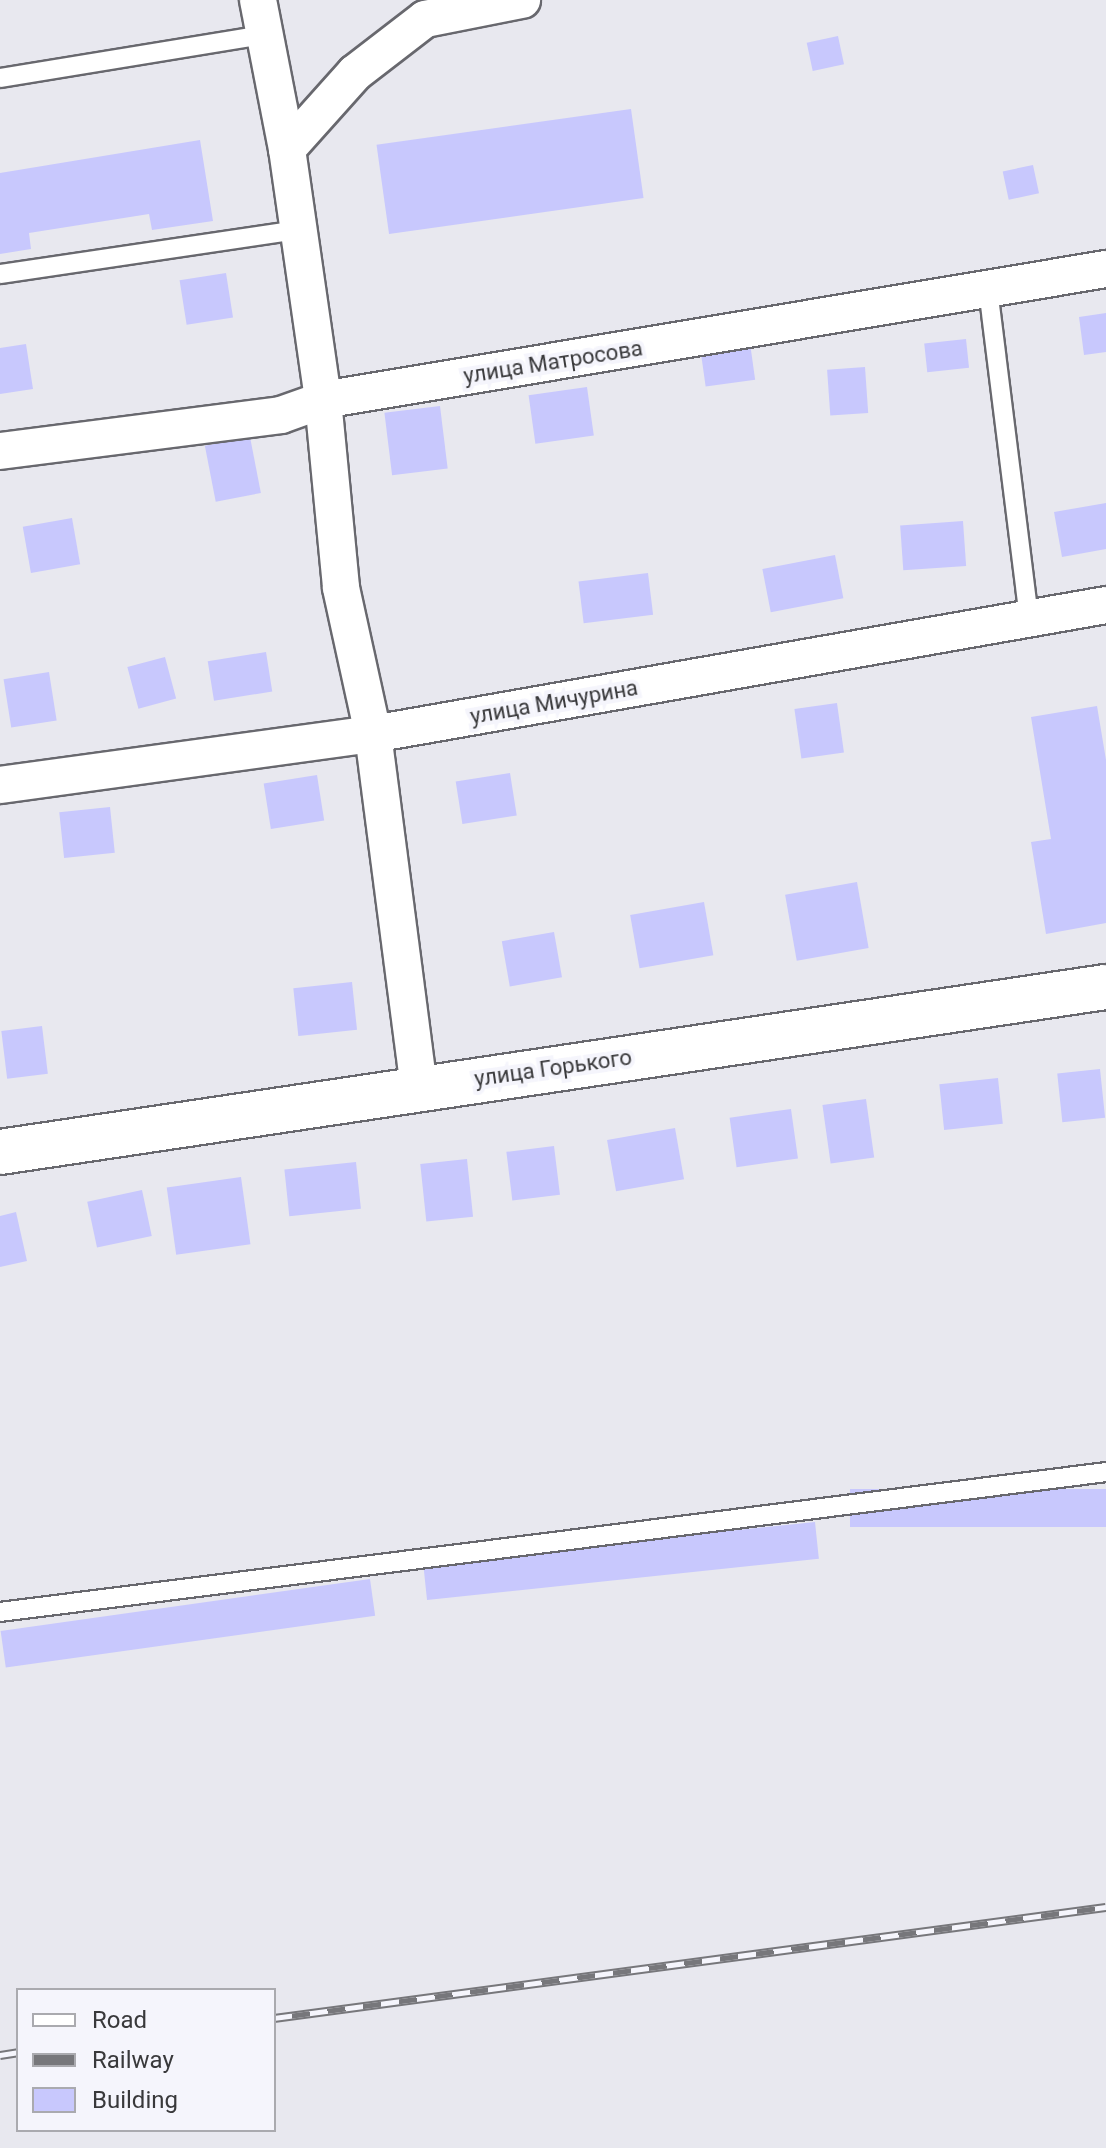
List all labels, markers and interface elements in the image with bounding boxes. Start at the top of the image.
street label: улица Матросова [462,335,644,389]
street label: улица Мичурина [468,674,640,730]
street label: улица Горького [473,1044,633,1092]
legend [16,1988,276,2132]
text: Road [92,2006,147,2034]
text: Railway [92,2046,174,2074]
text: Building [92,2086,178,2114]

